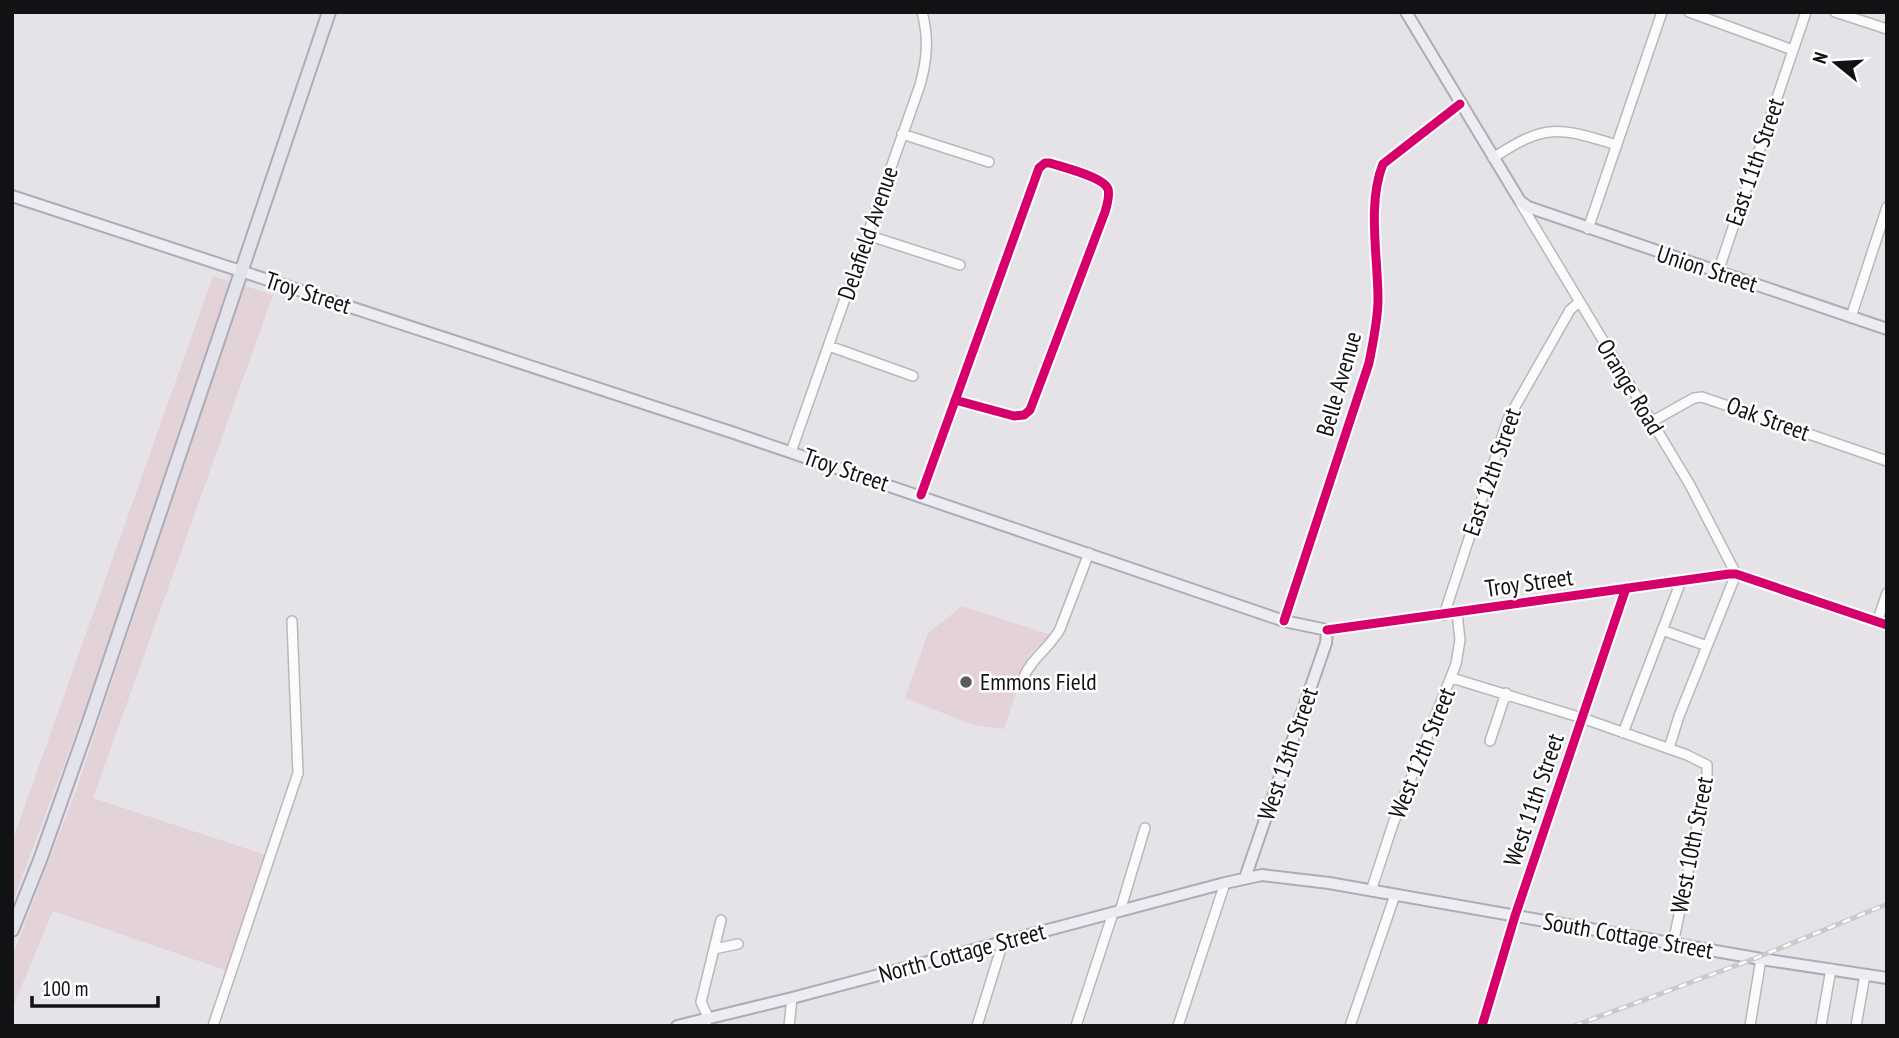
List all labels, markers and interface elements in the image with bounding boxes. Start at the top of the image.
north arrow [1801,28,1871,98]
text: N [1807,49,1833,66]
street label: East 11th Street [1718,93,1791,230]
street label: Delafield Avenue [830,162,905,304]
street label: Union Street [1653,238,1762,299]
street label: Troy Street [261,264,355,321]
street label: Belle Avenue [1309,328,1368,440]
street label: Orange Road [1590,333,1671,440]
street label: Oak Street [1722,389,1814,448]
street label: East 12th Street [1455,403,1528,540]
street label: Troy Street [799,440,893,499]
street label: Troy Street [1483,561,1575,604]
place label: Emmons Field [980,666,1097,697]
marker: Emmons Field [958,674,974,690]
street label: West 12th Street [1381,682,1462,823]
street label: West 13th Street [1250,683,1325,824]
street label: West 11th Street [1496,729,1571,870]
street label: West 10th Street [1663,774,1720,916]
street label: South Cottage Street [1541,905,1716,966]
street label: North Cottage Street [875,915,1049,990]
scale bar [32,964,158,1008]
text: 100 m [42,975,88,1002]

